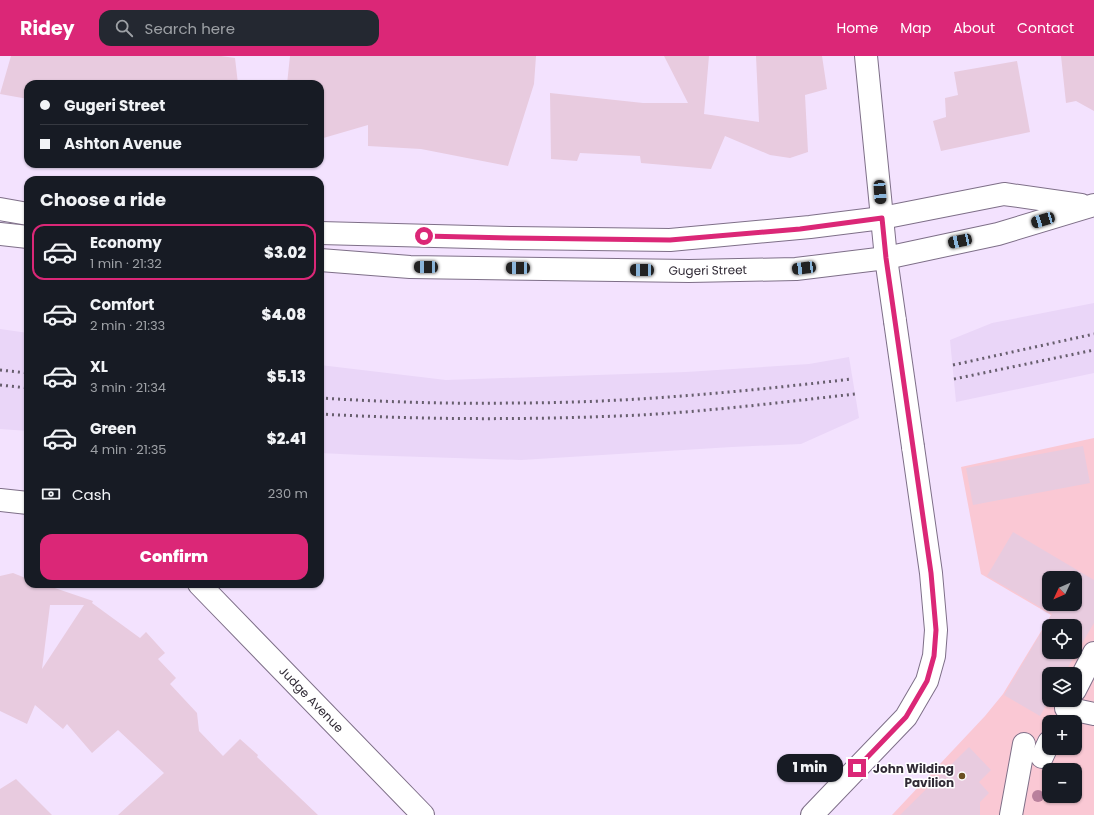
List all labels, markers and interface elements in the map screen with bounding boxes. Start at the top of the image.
search box [99,10,379,46]
text: Ridey [20,15,75,42]
icon: search [113,17,135,39]
text: Search here [145,18,235,39]
text: Home [836,18,878,38]
text: Map [900,18,931,38]
text: About [953,18,995,38]
text: Contact [1017,18,1074,38]
text: Gugeri Street [64,95,165,116]
text: Ashton Avenue [64,133,182,154]
car [873,180,887,204]
text: Choose a ride [40,187,166,212]
car [1030,211,1056,229]
route start [415,227,433,245]
text: Economy [90,232,162,253]
car [947,233,973,249]
icon: car [42,234,78,270]
text: $3.02 [264,242,306,263]
text: 1 min · 21:32 [90,254,162,273]
car [414,261,438,273]
street label: Gugeri Street [668,261,747,279]
car [791,261,817,275]
car [506,262,530,274]
car [630,264,654,276]
text: Comfort [90,294,154,315]
icon: car [42,296,78,332]
text: $4.08 [262,304,306,325]
text: 2 min · 21:33 [90,316,165,335]
text: XL [90,356,108,377]
icon: car [42,358,78,394]
text: $5.13 [267,366,306,387]
text: 3 min · 21:34 [90,378,166,397]
text: Green [90,418,136,439]
icon: car [42,420,78,456]
text: $2.41 [267,428,306,449]
text: 4 min · 21:35 [90,440,166,459]
icon: cash [40,483,62,505]
text: Cash [72,484,111,505]
text: 230 m [268,484,308,503]
button: Confirm [40,534,308,580]
north arrow [1042,571,1082,611]
map controls [1042,571,1082,803]
button: locate [1042,619,1082,659]
street label: Judge Avenue [275,662,348,736]
button: layers [1042,667,1082,707]
button: + [1042,715,1082,755]
callout: 1 min [777,754,843,782]
text: 1 min [793,758,827,777]
route end [848,759,866,777]
place label: John Wilding Pavilion [873,760,954,791]
button: − [1042,763,1082,803]
marker: John Wilding Pavilion [957,771,967,781]

